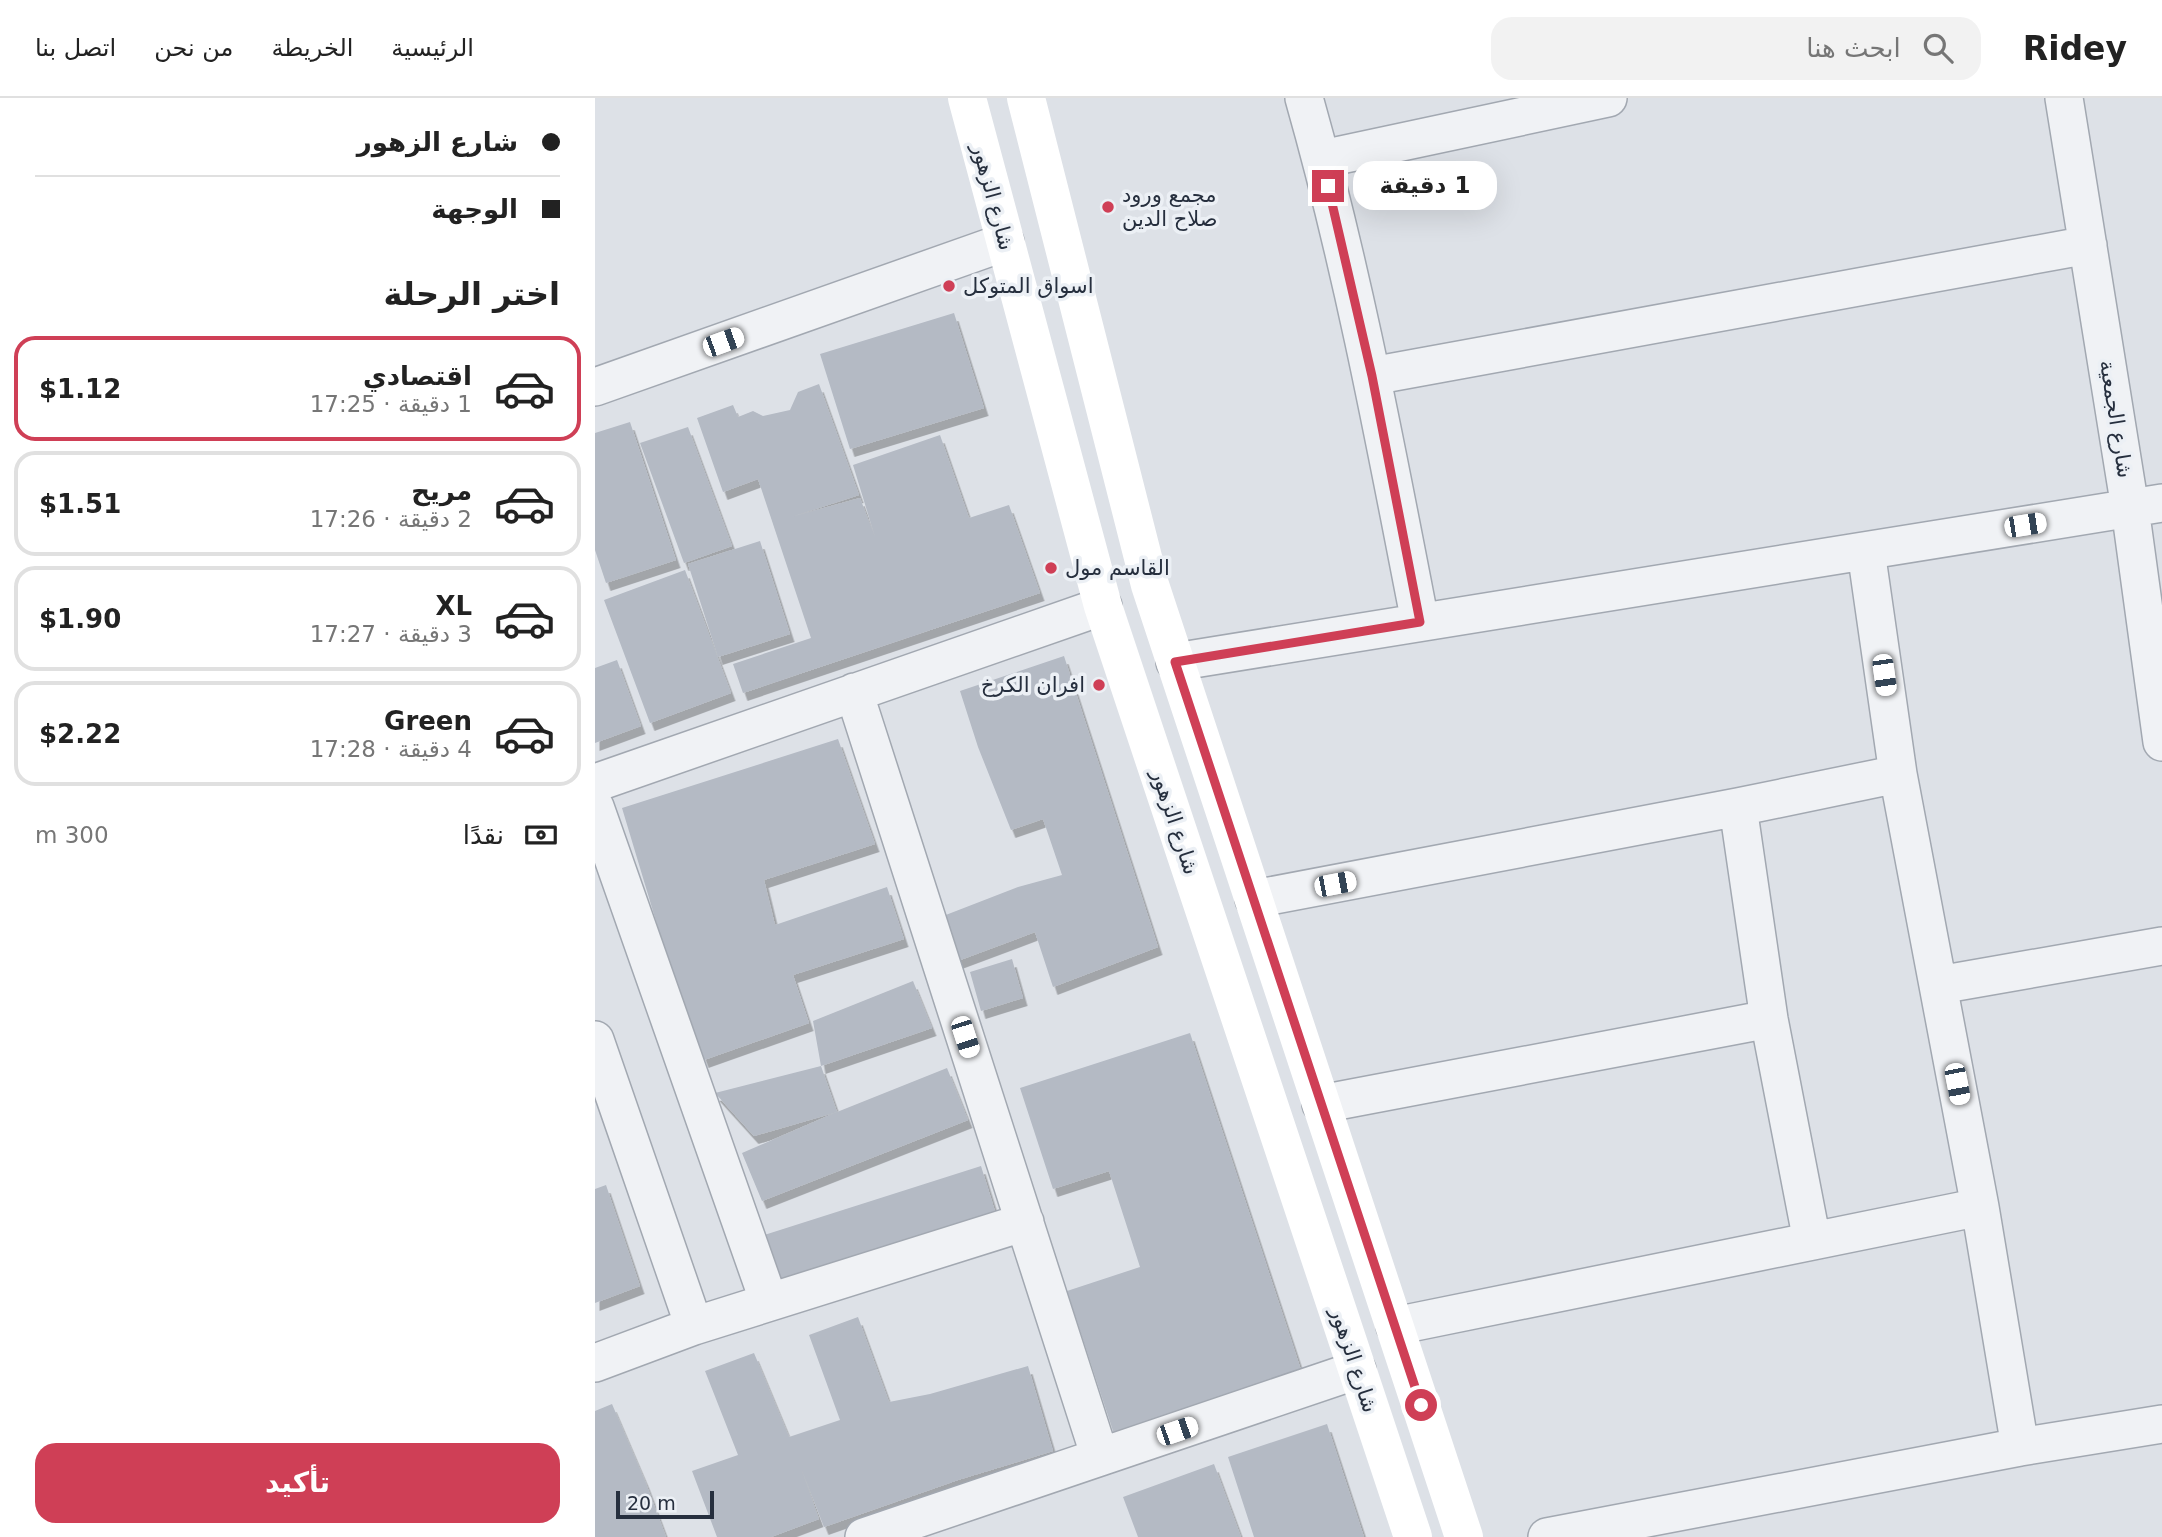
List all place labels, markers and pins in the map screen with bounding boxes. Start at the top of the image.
place label: مجمع ورود صلاح الدين [1122,183,1218,231]
marker: مجمع ورود صلاح الدين [1100,199,1116,215]
place label: اسواق المتوكل [963,274,1094,298]
marker: اسواق المتوكل [941,278,957,294]
place label: القاسم مول [1065,556,1170,581]
marker: القاسم مول [1043,560,1059,576]
place label: افران الكرخ [981,673,1085,697]
marker: افران الكرخ [1091,677,1107,693]

